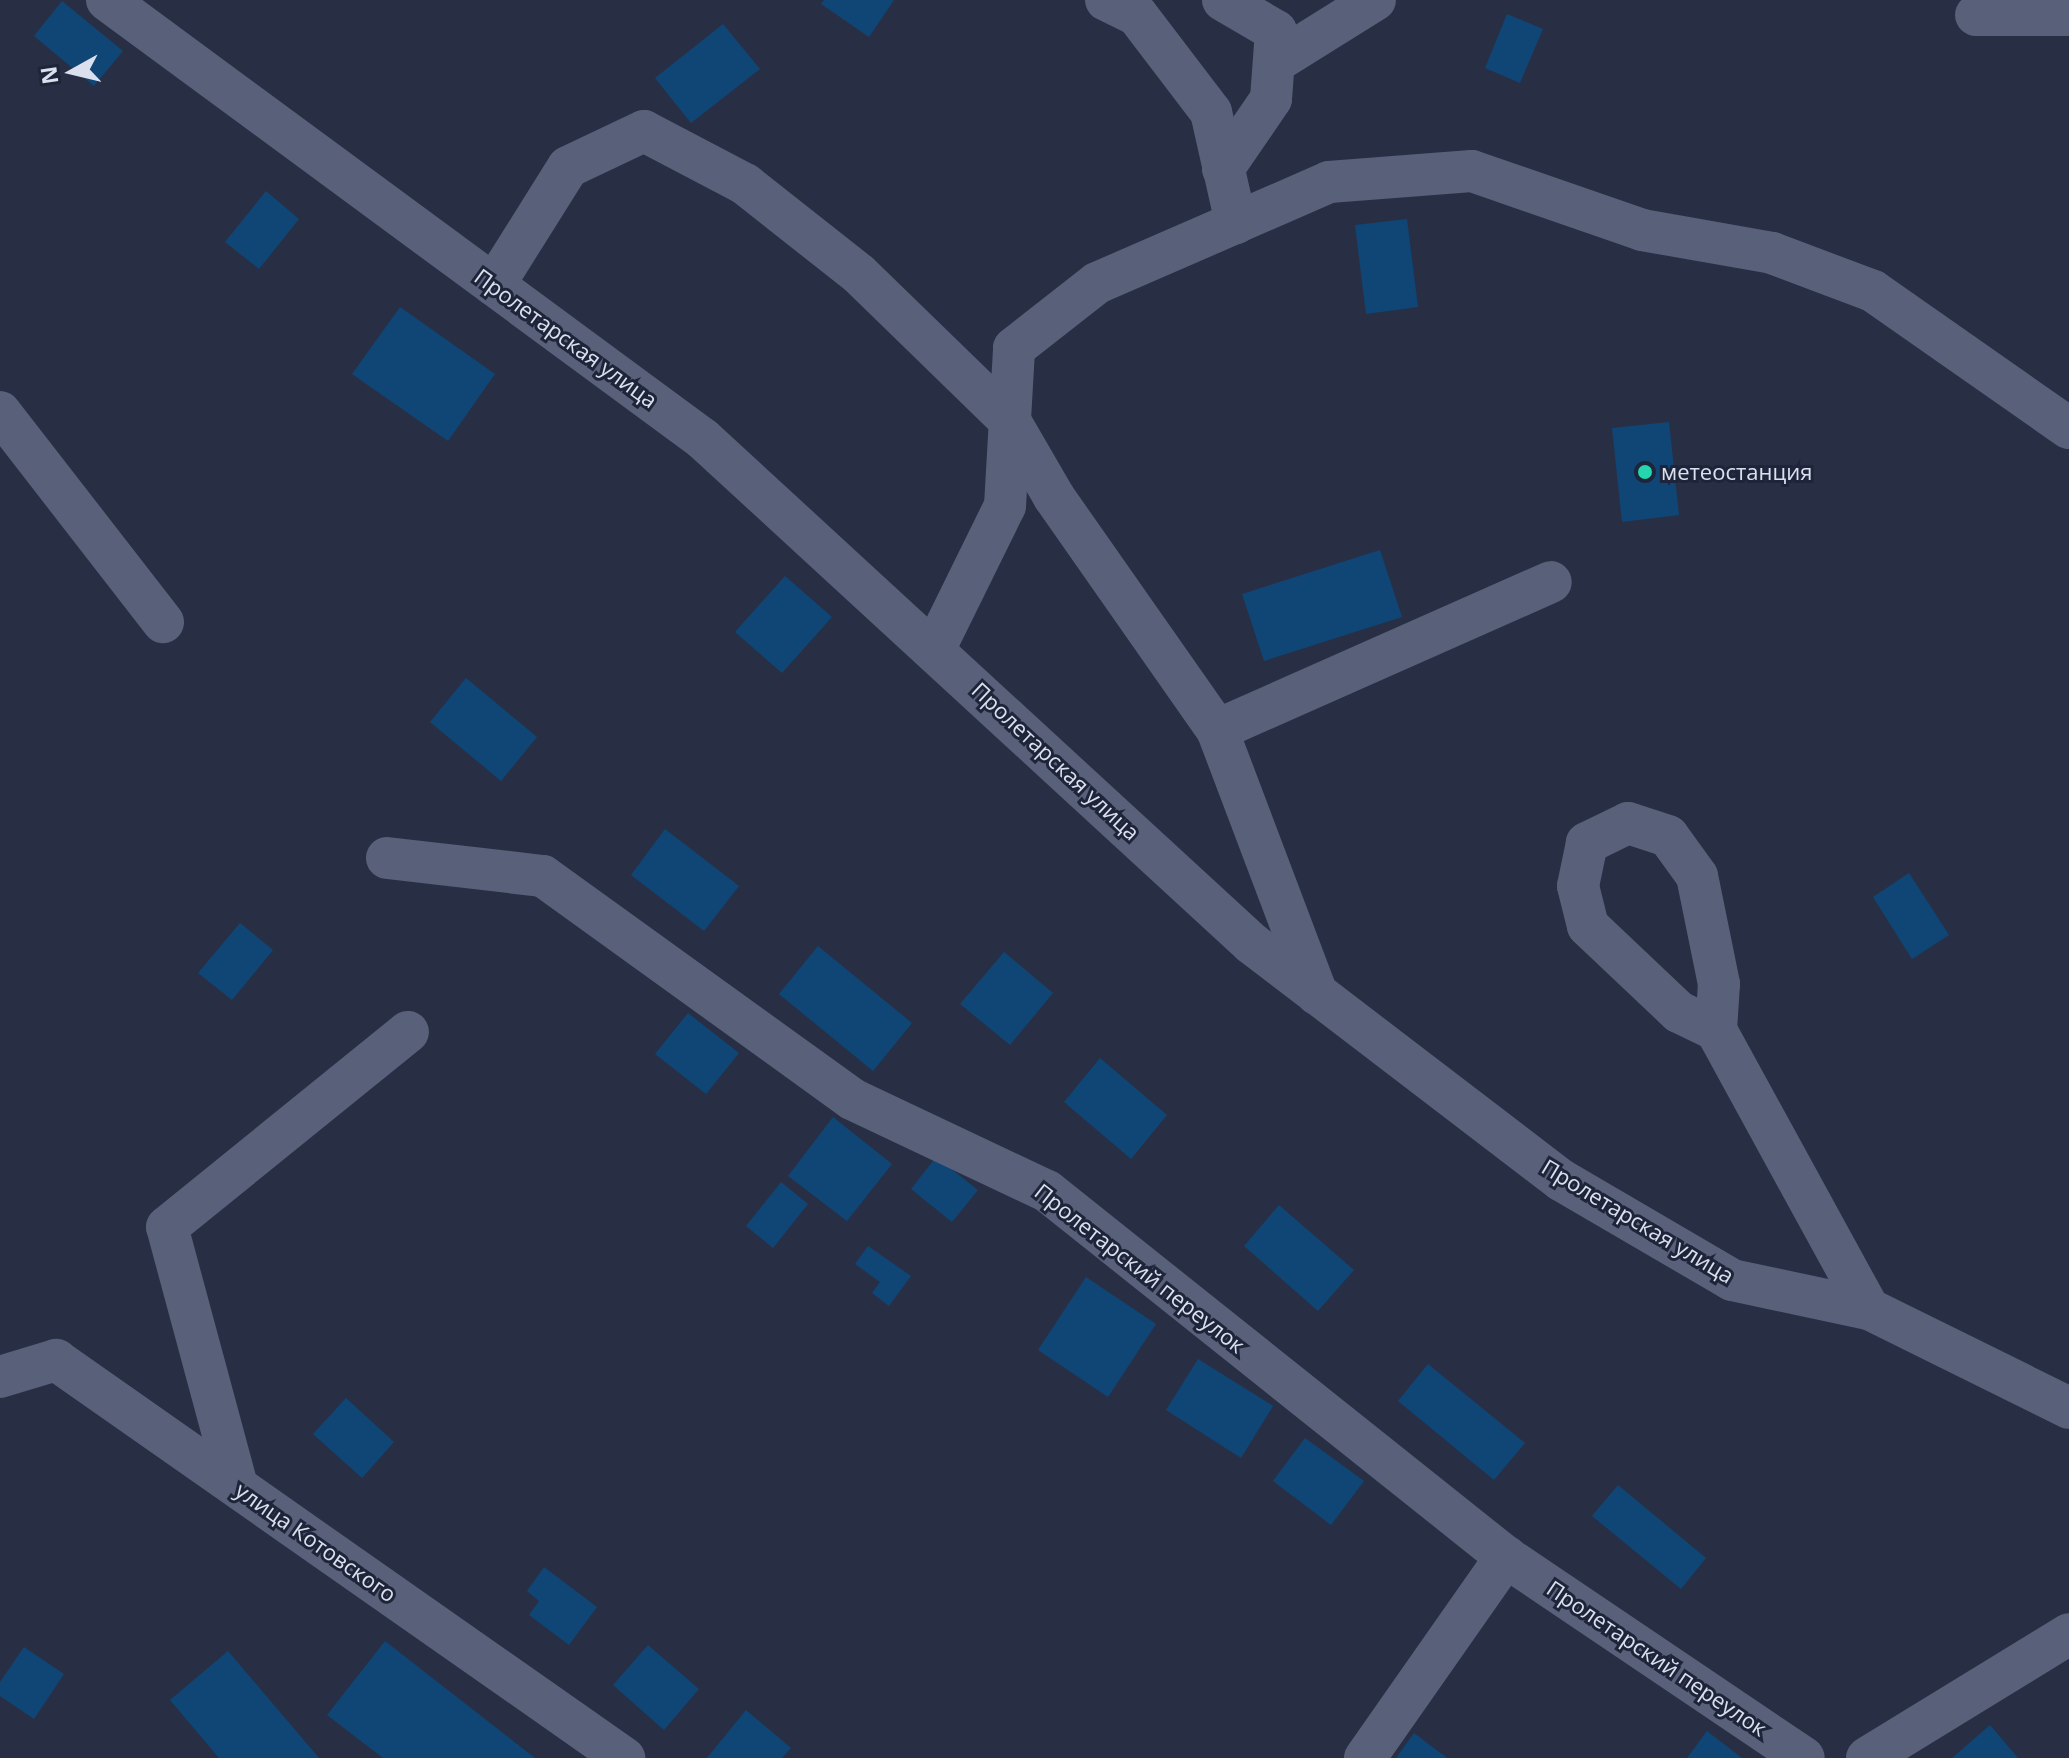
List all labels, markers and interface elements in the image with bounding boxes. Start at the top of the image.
north arrow [32,32,112,112]
text: N [32,64,64,86]
street label: Пролетарская улица [470,263,662,413]
place label: метеостанция [1661,459,1812,485]
marker: метеостанция [1636,463,1654,481]
street label: Пролетарская улица [967,677,1145,845]
street label: Пролетарская улица [1537,1153,1739,1289]
street label: Пролетарский переулок [1030,1178,1250,1358]
street label: улица Котовского [231,1477,401,1607]
street label: Пролетарский переулок [1542,1575,1772,1741]

